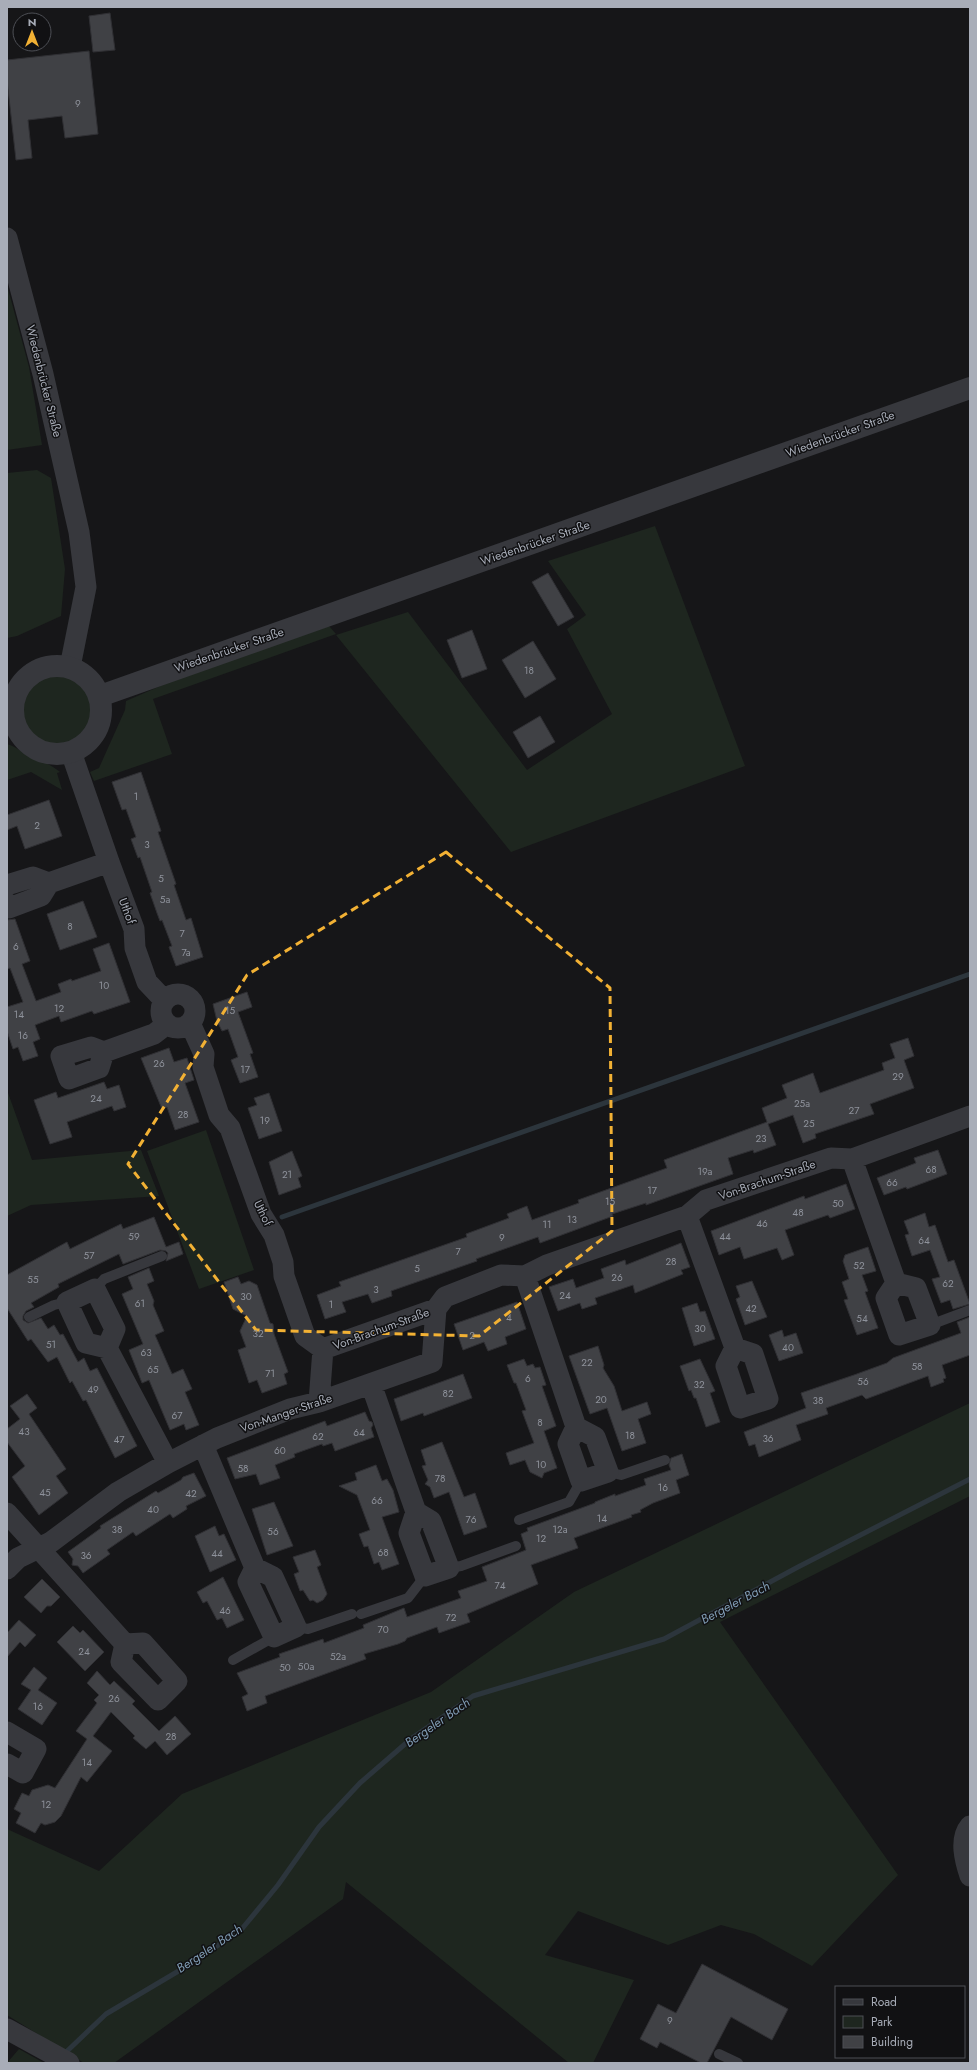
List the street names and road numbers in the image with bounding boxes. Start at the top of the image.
street label: Wiedenbrücker Straße [21,323,67,439]
street label: Wiedenbrücker Straße [783,406,897,462]
street label: Wiedenbrücker Straße [478,516,592,570]
street label: Wiedenbrücker Straße [172,623,286,677]
street label: Uthof [114,895,140,927]
street label: Von-Brachum-Straße [716,1155,818,1205]
street label: Uthof [249,1197,277,1229]
street label: Von-Brachum-Straße [330,1303,432,1355]
street label: Von-Manger-Straße [238,1389,334,1437]

